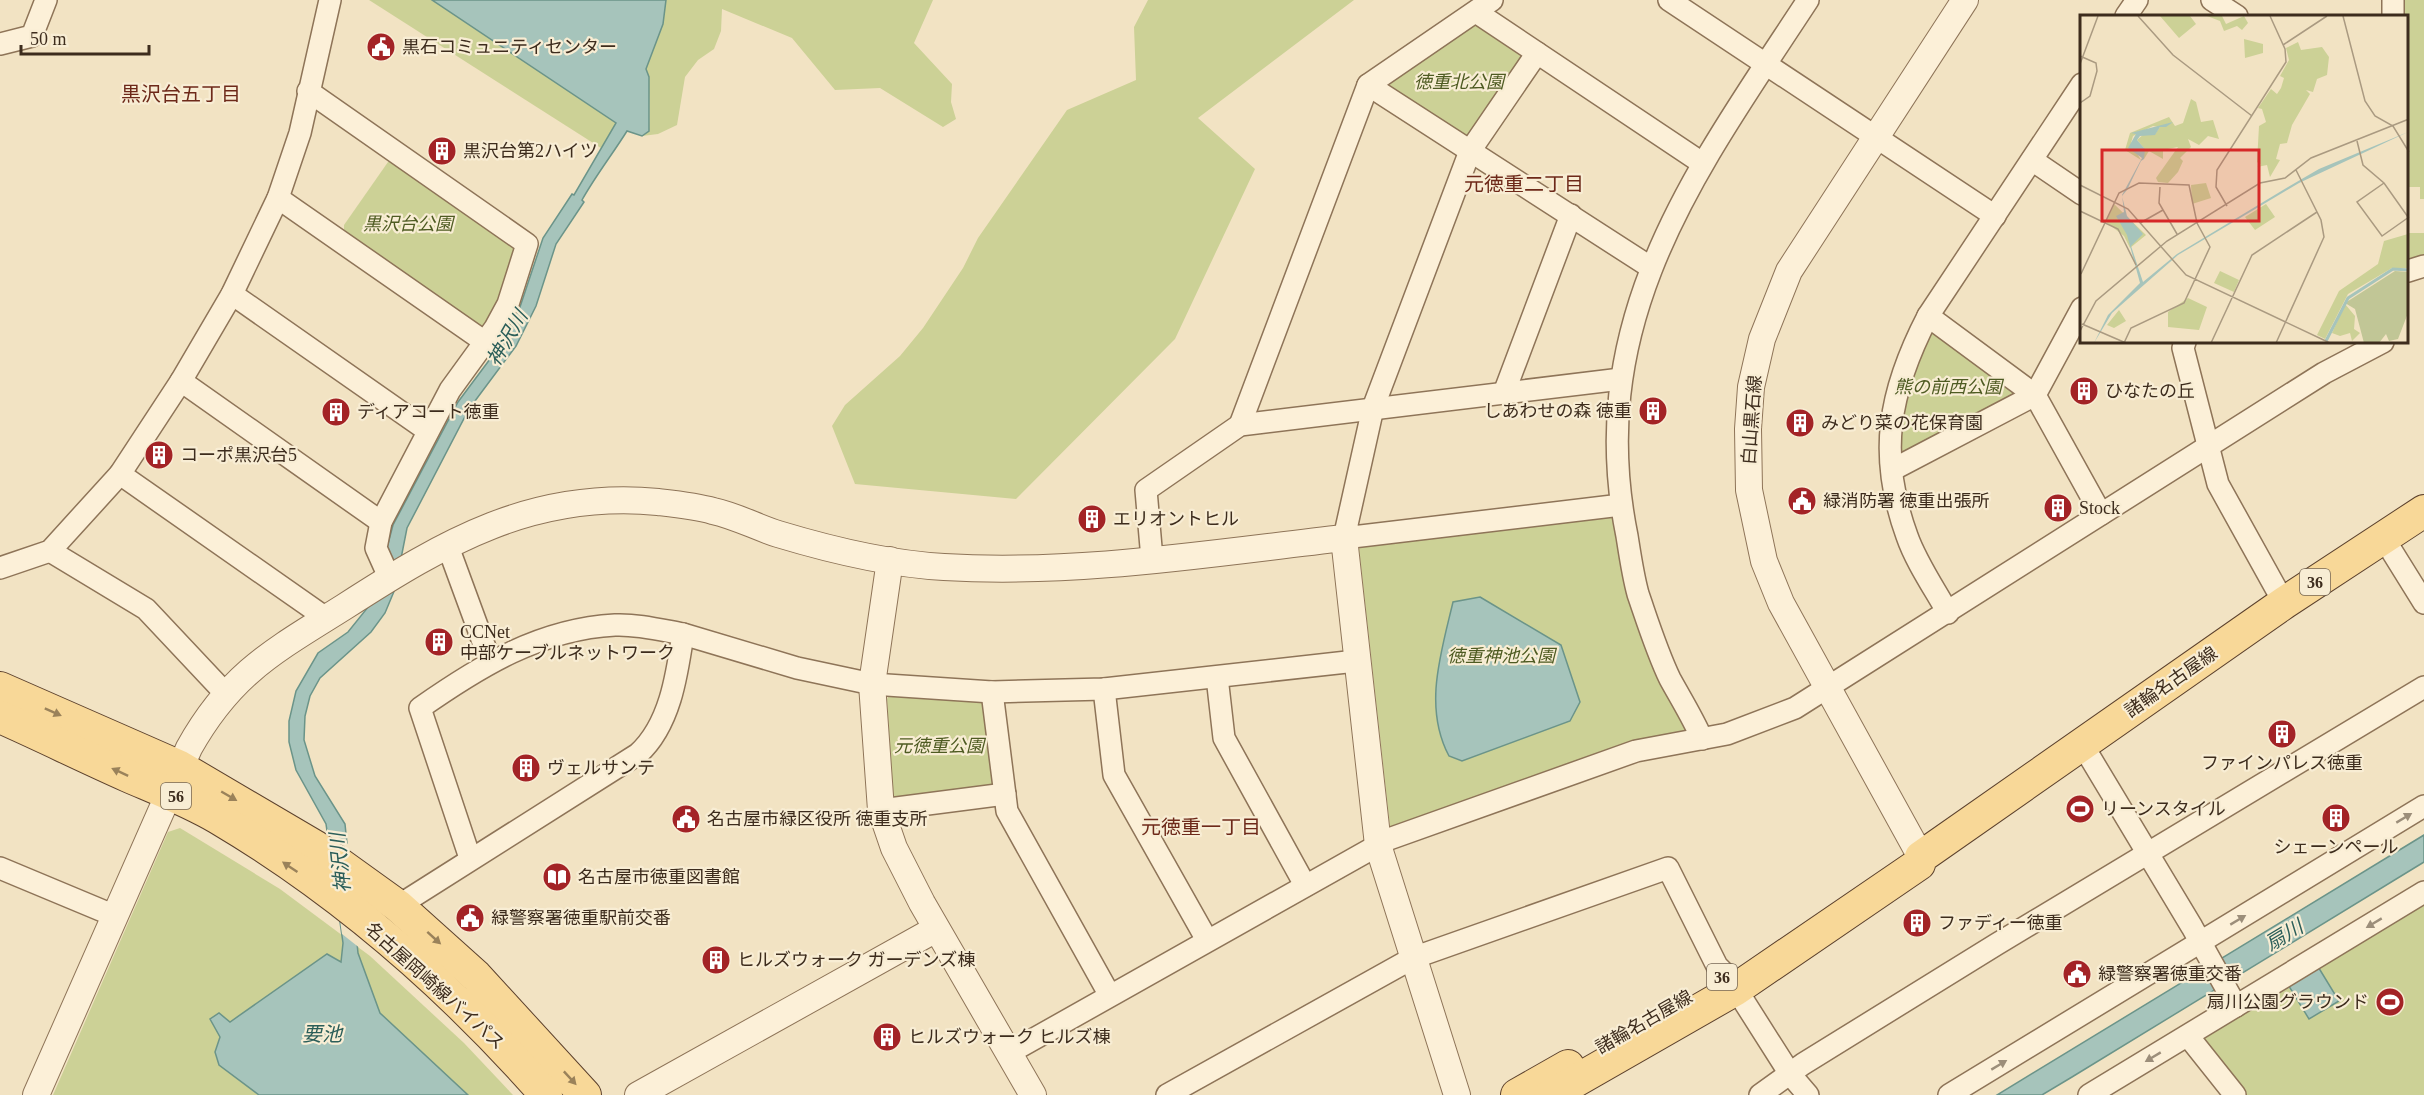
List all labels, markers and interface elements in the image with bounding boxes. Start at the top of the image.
inset map [2080,15,2409,344]
scale bar [21,18,148,56]
text: 50 m [30,29,67,49]
public building icon: 黒石コミュニティセンター [365,31,397,63]
place label: 黒石コミュニティセンター [402,37,617,57]
park label: 徳重北公園 [1414,72,1507,92]
district label: 黒沢台五丁目 [121,83,241,105]
building icon: 黒沢台第2ハイツ [426,135,458,167]
place label: 黒沢台第2ハイツ [463,141,598,161]
district label: 元徳重二丁目 [1464,173,1584,195]
park label: 黒沢台公園 [363,214,456,234]
water label: 神沢川 [482,305,533,369]
street label: 白山黒石線 [1739,374,1765,466]
building icon: ひなたの丘 [2068,375,2100,407]
park label: 熊の前西公園 [1894,377,2005,397]
place label: ひなたの丘 [2105,381,2195,401]
building icon: しあわせの森 徳重 [1637,395,1669,427]
building icon: ディアコート徳重 [320,396,352,428]
place label: しあわせの森 徳重 [1484,401,1632,421]
place label: ディアコート徳重 [357,402,500,422]
building icon: みどり菜の花保育園 [1784,407,1816,439]
place label: みどり菜の花保育園 [1821,413,1983,433]
building icon: コーポ黒沢台5 [143,439,175,471]
place label: コーポ黒沢台5 [180,445,297,465]
public building icon: 緑消防署 徳重出張所 [1786,485,1818,517]
place label: 緑消防署 徳重出張所 [1823,491,1990,511]
building icon: Stock [2042,492,2074,524]
place label: Stock [2079,498,2120,518]
building icon: エリオントヒル [1076,503,1108,535]
place label: エリオントヒル [1113,509,1239,529]
road number: 36 [2300,569,2330,595]
place label: CCNet 中部ケーブルネットワーク [460,622,675,663]
building icon: CCNet 中部ケーブルネットワーク [423,626,455,658]
street label: 諸輪名古屋線 [2121,643,2221,721]
park label: 徳重神池公園 [1447,646,1558,666]
one-way arrow [45,707,63,717]
building icon: ファインパレス徳重 [2266,718,2298,750]
park label: 元徳重公園 [894,736,987,756]
building icon: ヴェルサンテ [510,752,542,784]
place label: ファインパレス徳重 [2201,753,2363,773]
place label: ヴェルサンテ [547,758,655,778]
one-way arrow [111,767,129,777]
road number: 56 [161,783,191,809]
one-way arrow [221,790,237,801]
sports icon: リーンスタイル [2064,793,2096,825]
place label: リーンスタイル [2101,799,2226,819]
building icon: シェーンペール [2320,802,2352,834]
public building icon: 名古屋市緑区役所 徳重支所 [670,803,702,835]
place label: 名古屋市緑区役所 徳重支所 [707,809,928,829]
one-way arrow [2396,813,2412,824]
district label: 元徳重一丁目 [1141,816,1261,838]
water label: 神沢川 [326,830,354,894]
place label: シェーンペール [2273,837,2399,857]
one-way arrow [282,861,298,873]
library icon: 名古屋市徳重図書館 [541,861,573,893]
place label: 名古屋市徳重図書館 [578,867,740,887]
public building icon: 緑警察署徳重駅前交番 [454,902,486,934]
building icon: ファディー徳重 [1901,907,1933,939]
place label: 緑警察署徳重駅前交番 [491,908,671,928]
place label: ファディー徳重 [1938,913,2063,933]
water label: 扇川 [2261,914,2309,955]
one-way arrow [2230,915,2246,926]
one-way arrow [2366,917,2382,928]
street label: 名古屋岡崎線バイパス [362,918,508,1054]
one-way arrow [426,931,441,944]
building icon: ヒルズウォーク ガーデンズ棟 [700,944,732,976]
place label: ヒルズウォーク ガーデンズ棟 [737,950,975,970]
public building icon: 緑警察署徳重交番 [2061,958,2093,990]
road number: 36 [1707,964,1737,990]
place label: 緑警察署徳重交番 [2098,964,2242,984]
street label: 諸輪名古屋線 [1592,986,1696,1058]
sports icon: 扇川公園グラウンド [2374,986,2406,1018]
place label: 扇川公園グラウンド [2207,992,2369,1012]
building icon: ヒルズウォーク ヒルズ棟 [871,1021,903,1053]
water label: 要池 [302,1023,344,1045]
place label: ヒルズウォーク ヒルズ棟 [908,1027,1111,1047]
one-way arrow [2145,1051,2161,1062]
one-way arrow [1991,1059,2007,1070]
one-way arrow [562,1071,576,1085]

